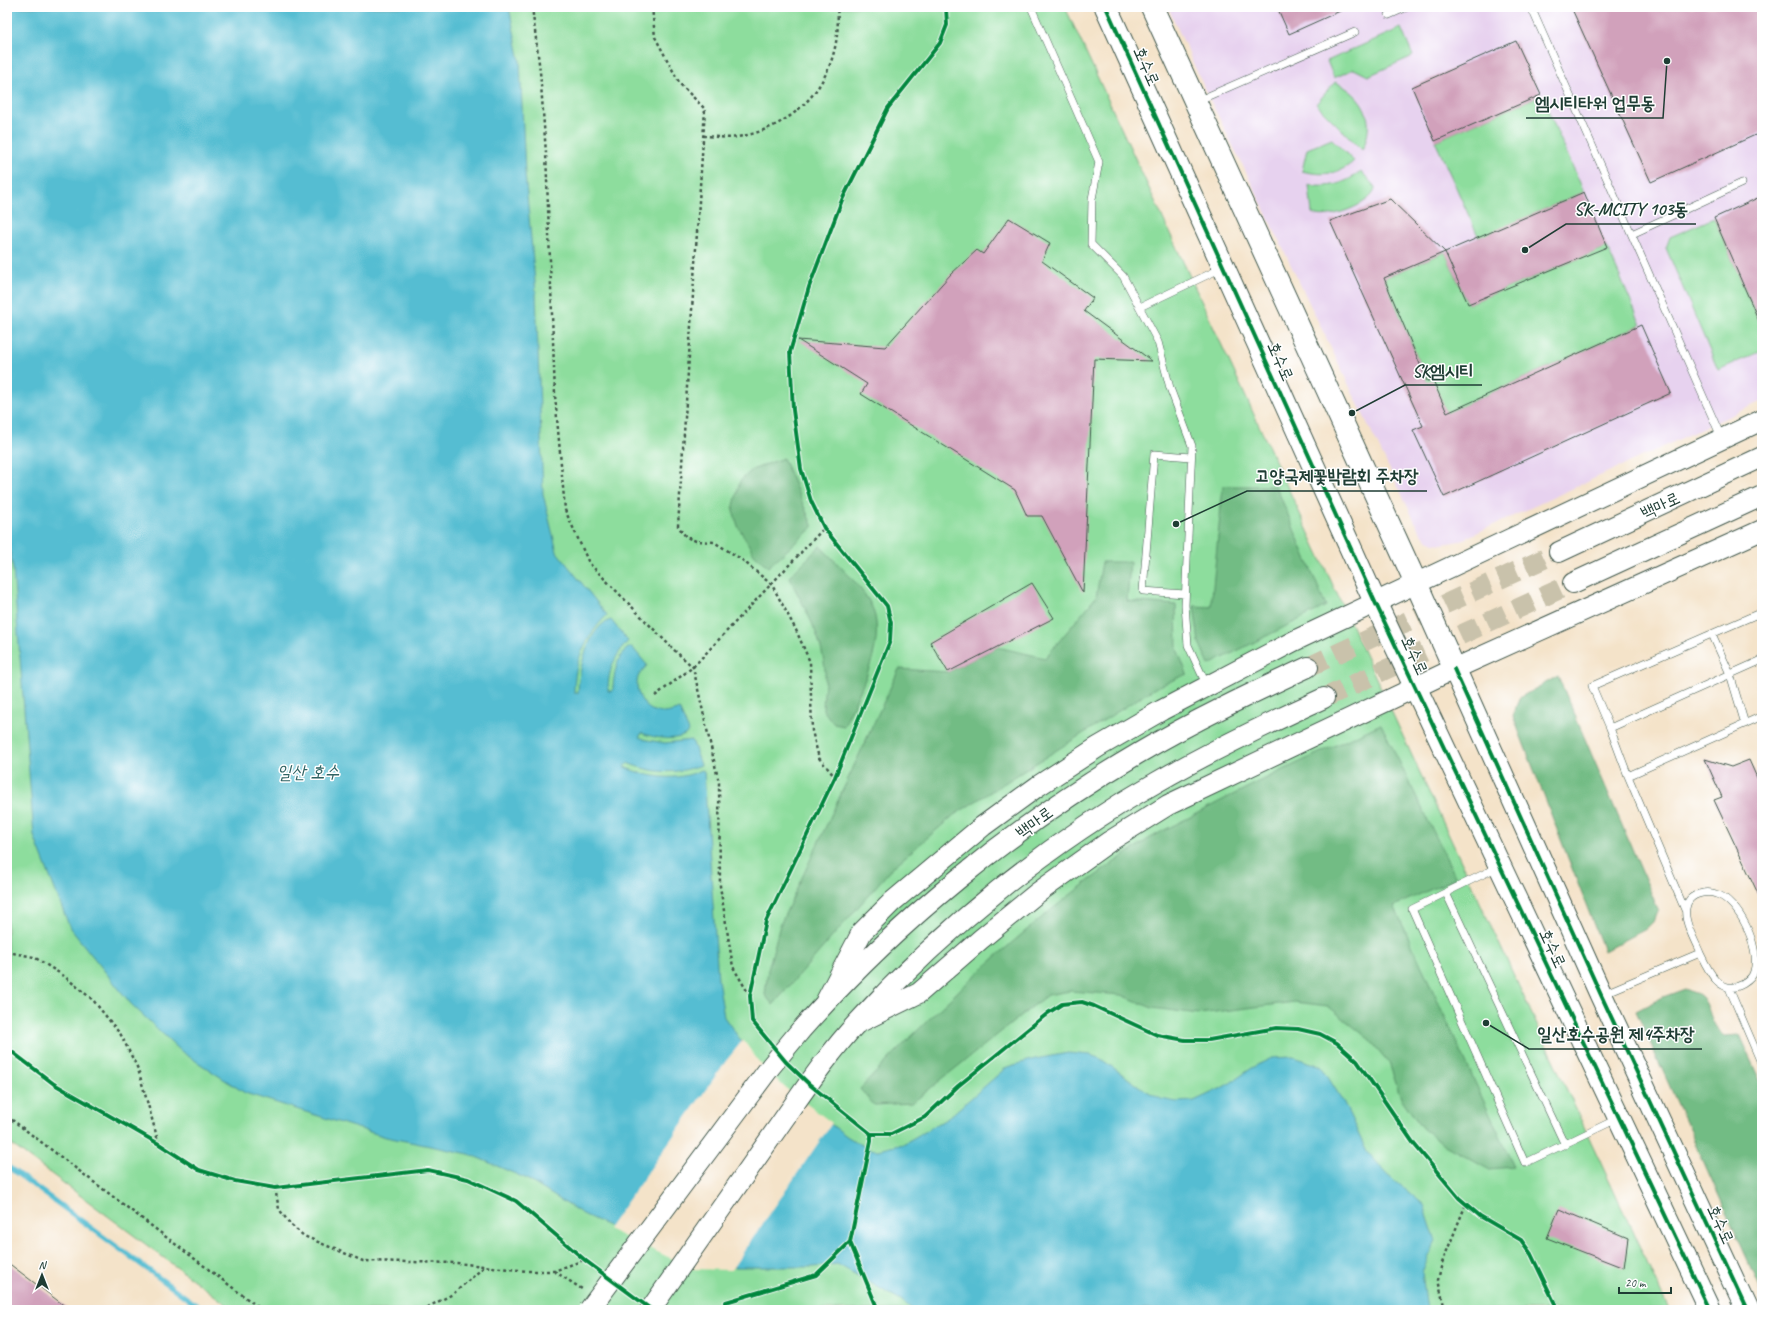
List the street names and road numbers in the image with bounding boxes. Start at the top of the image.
street label: 호수로 [1129,43,1164,89]
street label: 호수로 [1263,338,1298,384]
street label: 백마로 [1637,487,1683,524]
street label: 호수로 [1396,632,1433,678]
street label: 백마로 [1012,802,1057,843]
street label: 호수로 [1534,925,1571,971]
street label: 호수로 [1702,1201,1739,1247]

